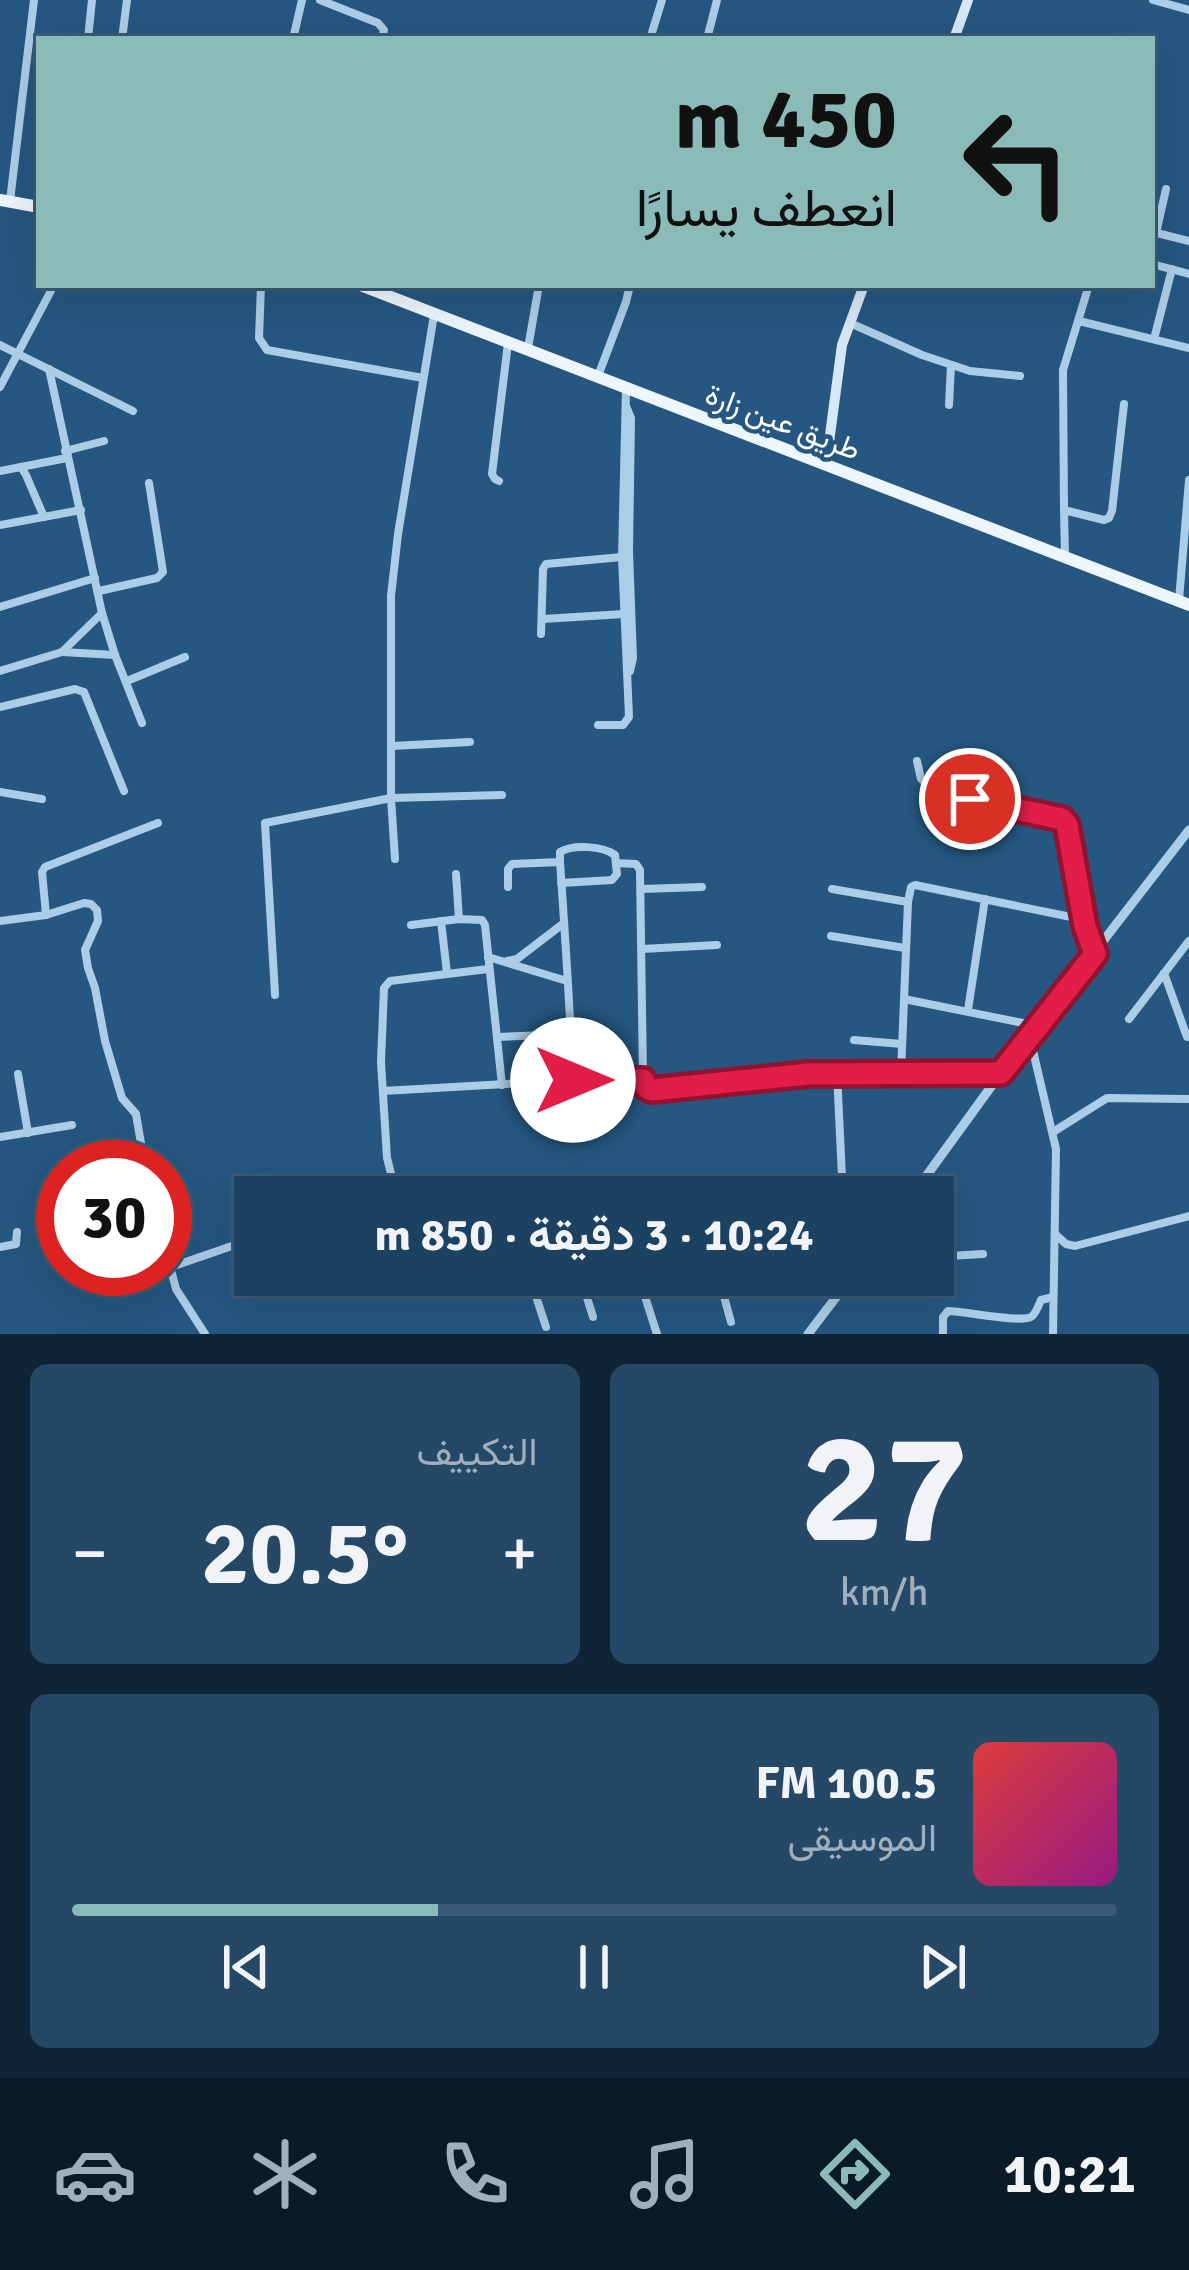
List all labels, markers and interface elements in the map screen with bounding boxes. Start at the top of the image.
text: 450 m [675,68,897,172]
icon: left [939,84,1095,240]
text: انعطف يسارًا [636,175,897,242]
street label: طريق عين زارة [700,376,866,469]
pin [919,748,1021,850]
icon: arrive [937,766,1003,832]
position arrow [510,1017,636,1143]
speed limit sign: 30 [36,1140,192,1296]
text: 10:24 · 3 دقيقة · 850 m [374,1208,814,1263]
text: 27 [800,1393,969,1586]
text: التكييف [417,1428,538,1476]
text: 20.5° [201,1498,409,1609]
text: − [72,1513,108,1594]
text: + [502,1513,538,1594]
text: km/h [840,1568,928,1616]
text: 100.5 FM [755,1756,937,1811]
text: الموسيقى [787,1814,937,1862]
icon: previous [213,1934,279,2000]
icon: pause [561,1934,627,2000]
icon: next [910,1934,976,2000]
icon: car [53,2132,137,2216]
icon: climate [243,2132,327,2216]
icon: phone [433,2132,517,2216]
icon: music [623,2132,707,2216]
icon: directions [813,2132,897,2216]
text: 10:21 [1003,2141,1136,2208]

